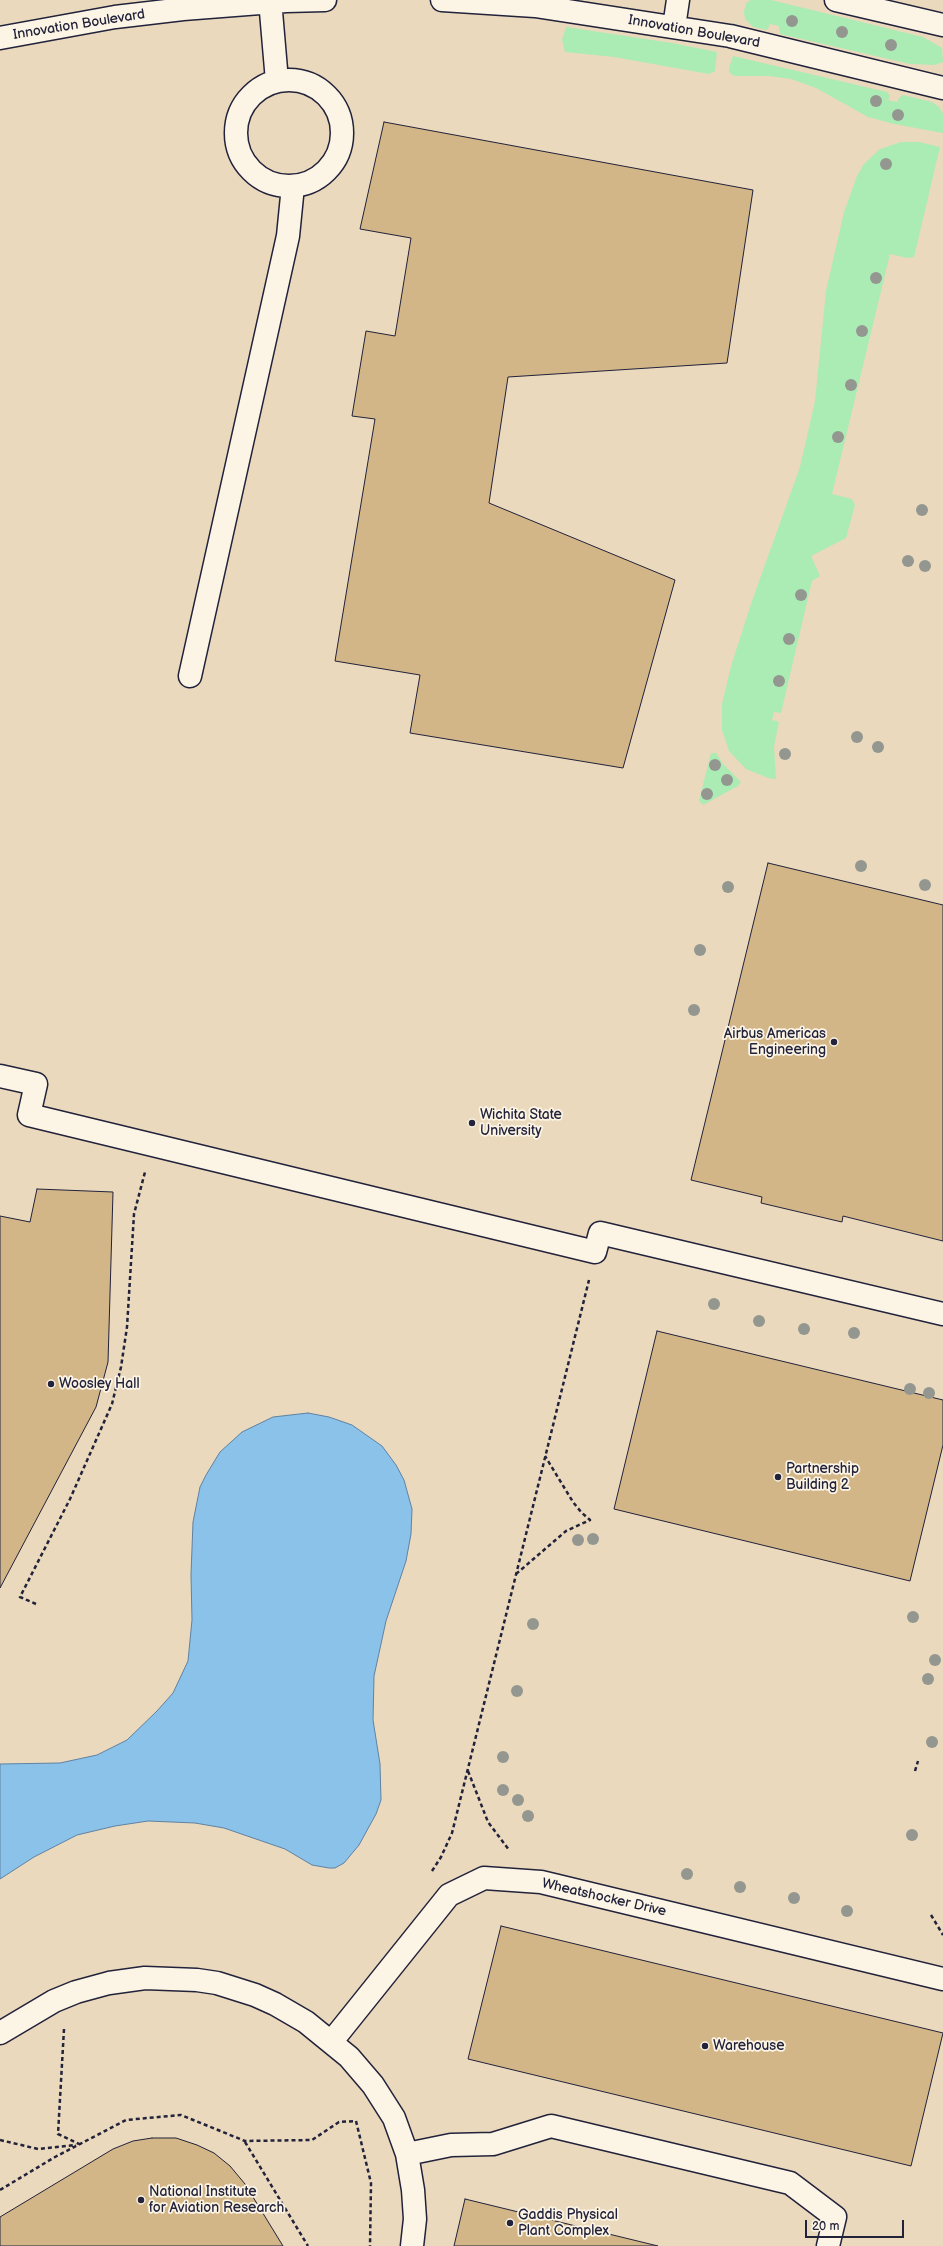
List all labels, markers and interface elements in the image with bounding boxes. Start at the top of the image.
street label: Innovation Boulevard [12,6,146,44]
street label: Innovation Boulevard [627,12,761,52]
place label: Airbus Americas Engineering [724,1026,826,1058]
marker: Airbus Americas Engineering [829,1037,839,1047]
place label: Wichita State University [480,1107,562,1140]
marker: Wichita State University [467,1118,477,1128]
place label: Woosley Hall [59,1376,139,1392]
marker: Woosley Hall [46,1379,56,1389]
place label: Partnership Building 2 [786,1461,859,1494]
marker: Partnership Building 2 [773,1472,783,1482]
street label: Wheatshocker Drive [540,1876,668,1920]
place label: Warehouse [713,2038,785,2054]
marker: Warehouse [700,2041,710,2051]
place label: National Institute for Aviation Research [149,2184,284,2216]
marker: National Institute for Aviation Research [136,2195,146,2205]
place label: Gaddis Physical Plant Complex [518,2207,618,2240]
scale bar [807,2212,906,2238]
marker: Gaddis Physical Plant Complex [505,2218,515,2228]
text: 20 m [812,2219,839,2234]

